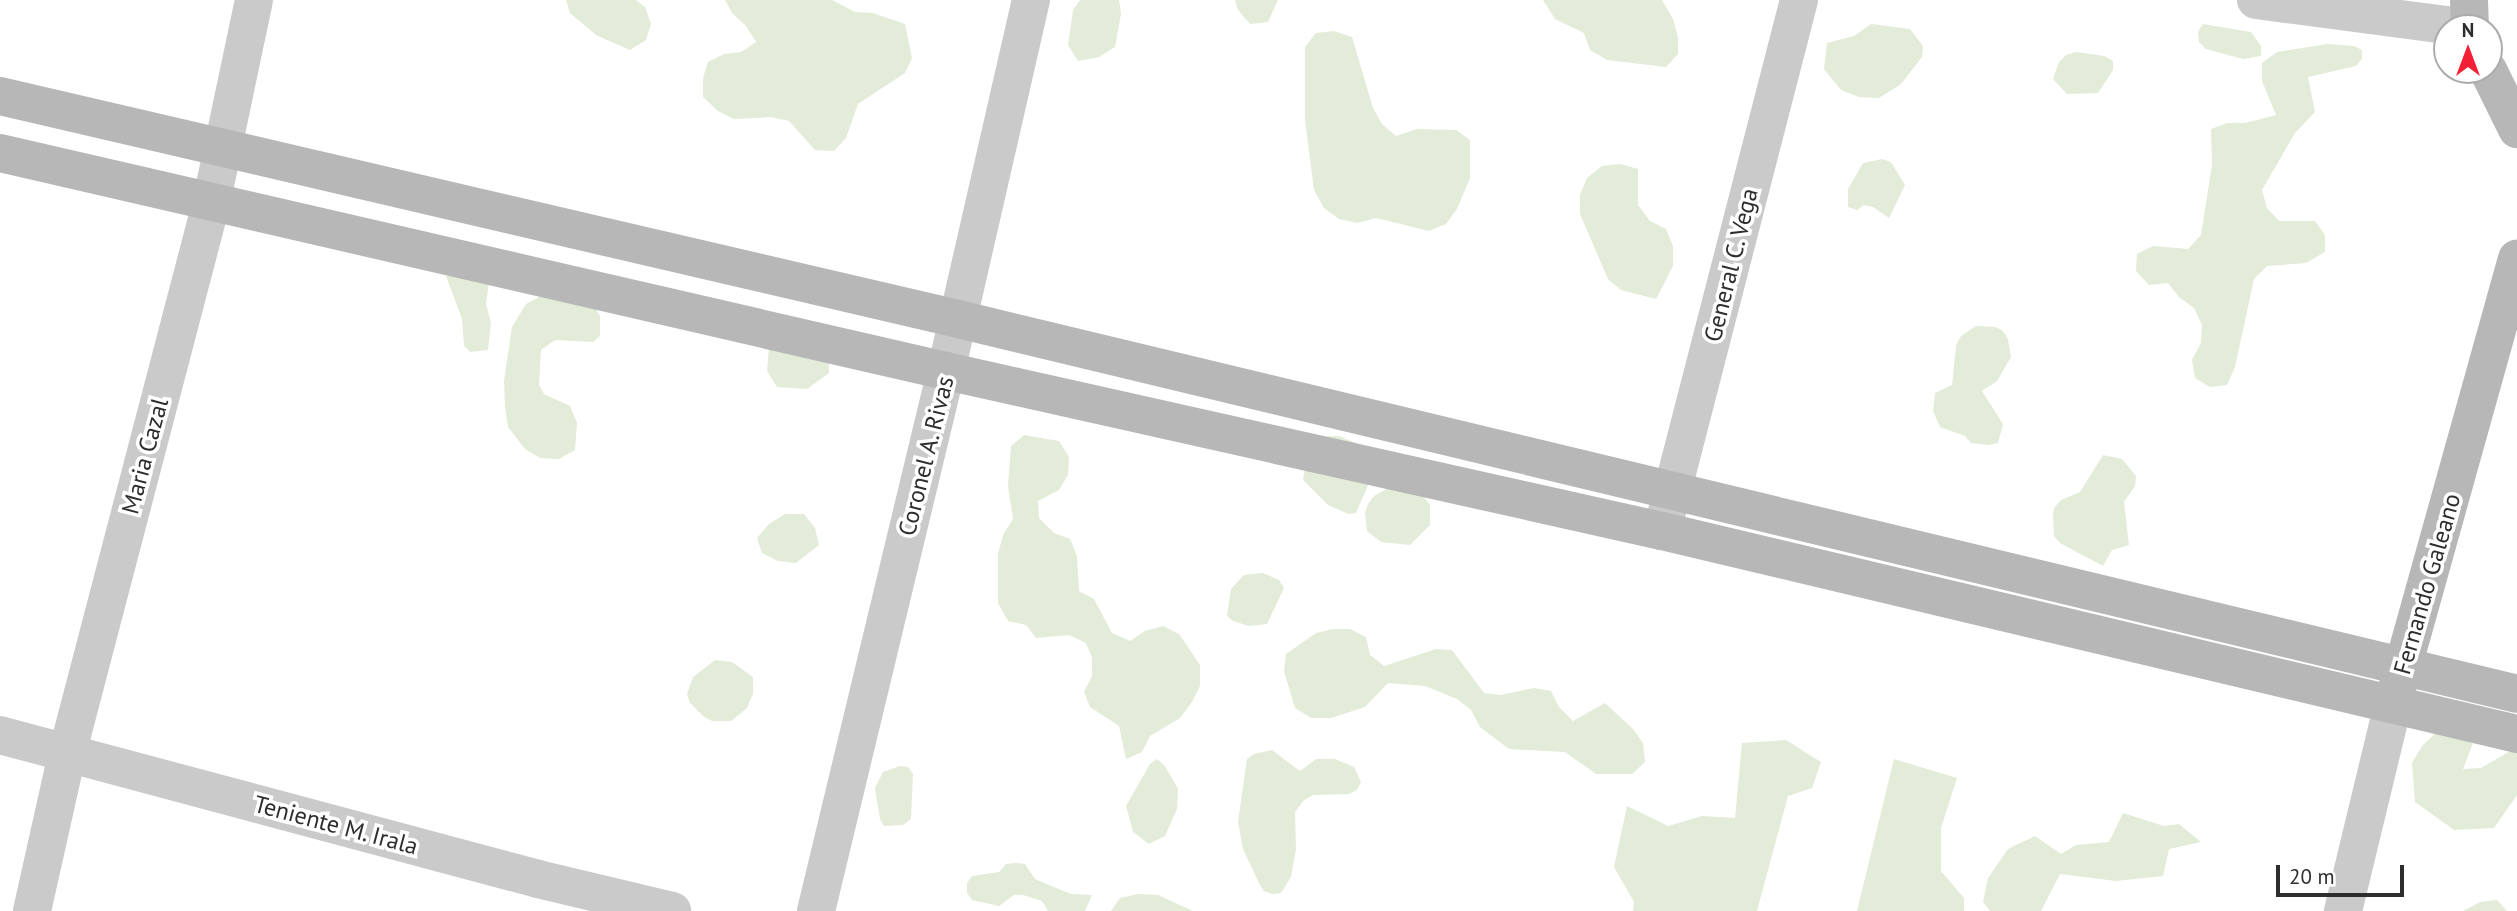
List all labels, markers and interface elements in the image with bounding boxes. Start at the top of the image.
north arrow [2433,14,2503,84]
text: N [2462,18,2474,42]
street label: General C. Vega [1698,184,1764,346]
street label: Coronel A. Rivas [892,372,960,540]
street label: Maria Cazal [116,395,174,517]
street label: Fernando Galeano [2387,490,2467,678]
street label: Teniente M. Irala [250,789,422,861]
scale bar [2279,852,2407,896]
text: 20 m [2289,863,2335,890]

